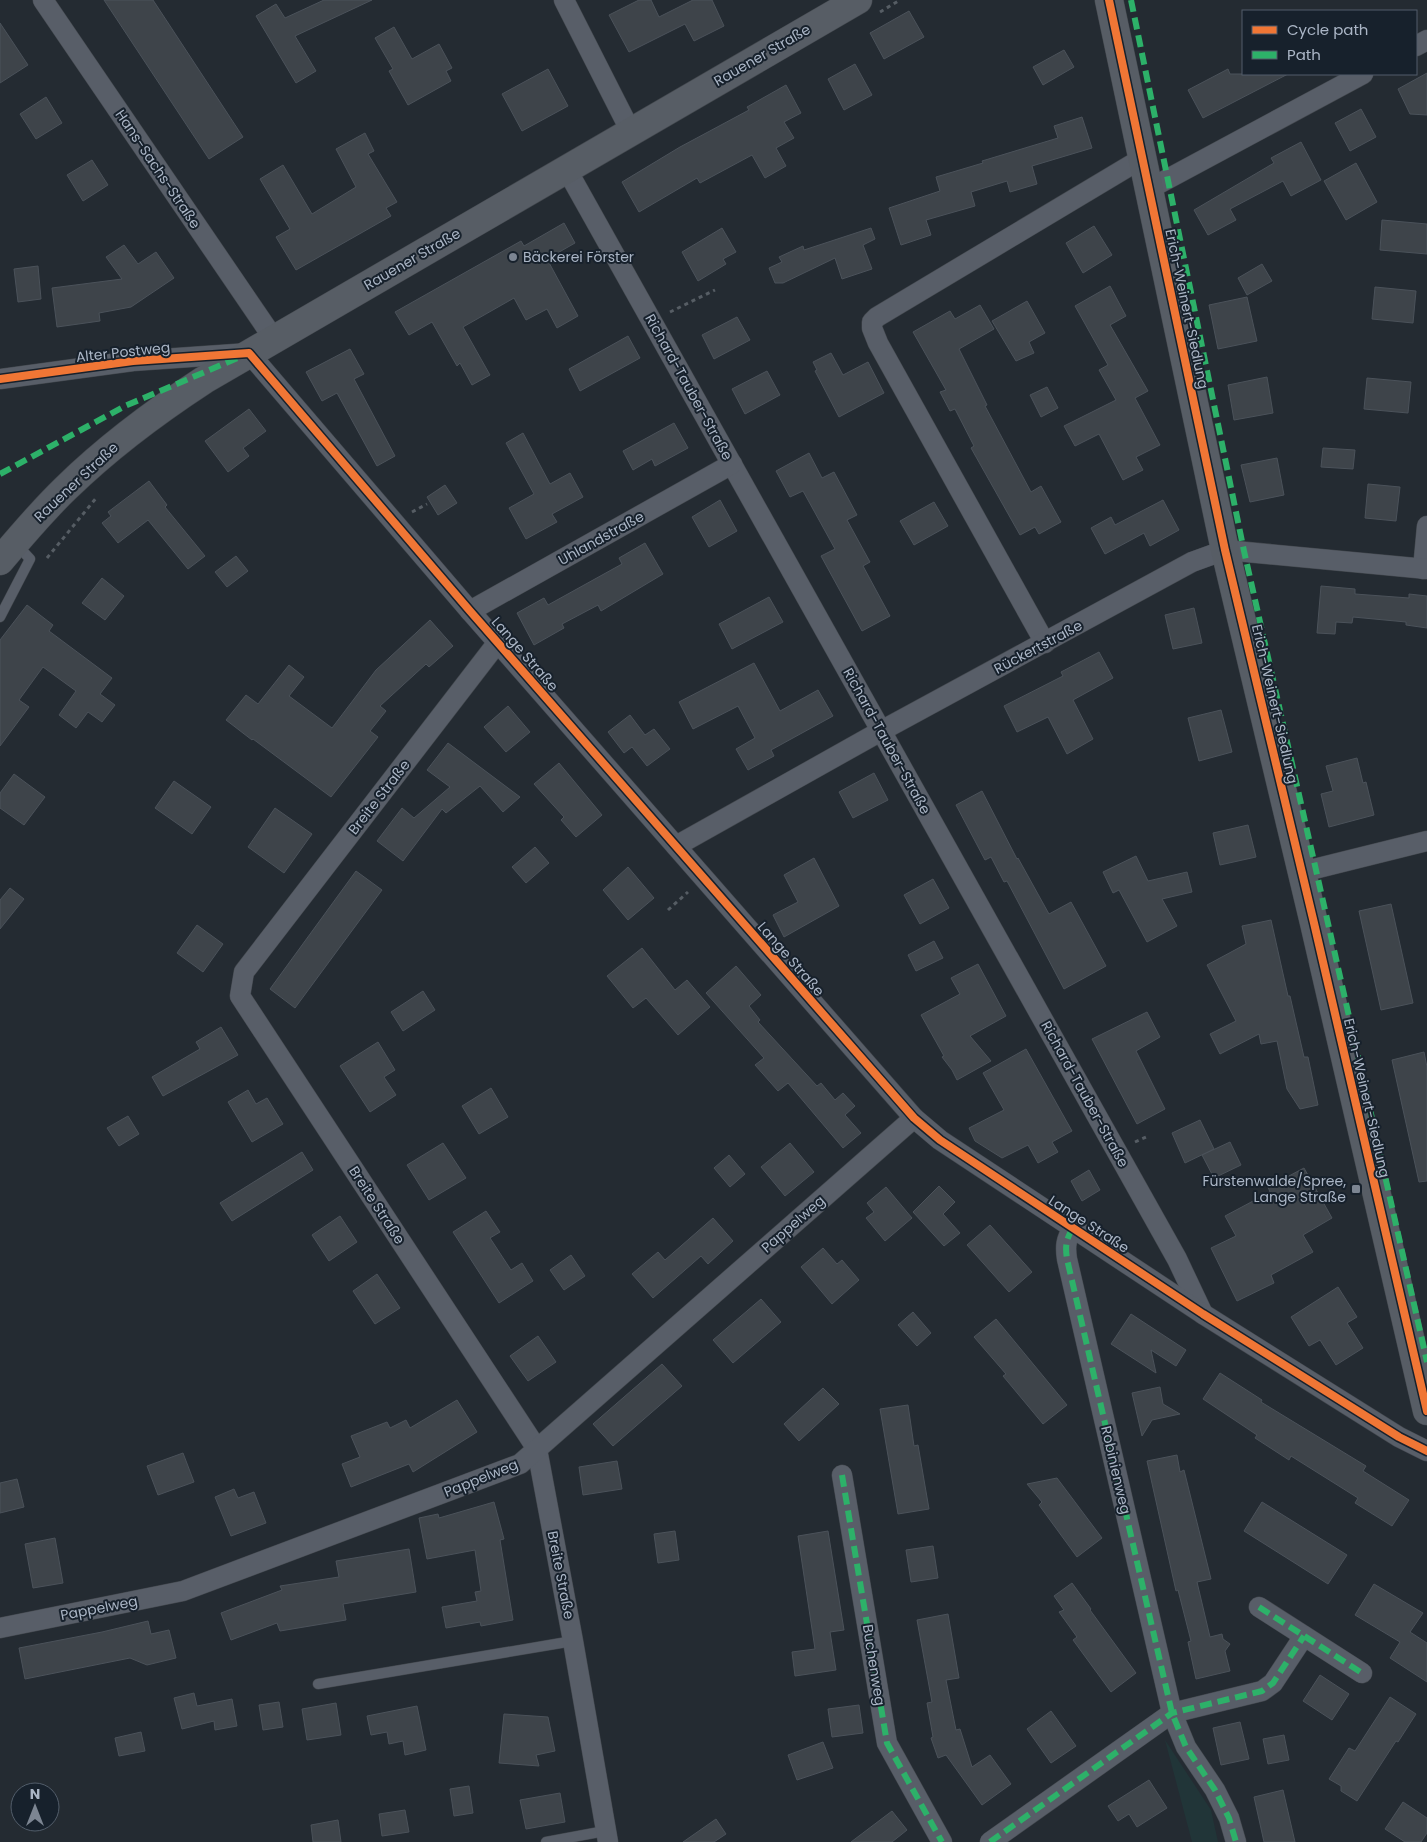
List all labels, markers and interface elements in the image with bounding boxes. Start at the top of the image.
legend [1242,10,1417,75]
street label: Rauener Straße [710,19,814,91]
text: Cycle path [1287,19,1368,40]
text: Path [1287,44,1321,65]
street label: Hans-Sachs-Straße [111,106,205,233]
street label: Rauener Straße [360,223,464,295]
street label: Erich-Weinert-Siedlung [1160,227,1214,391]
place label: Bäckerei Förster [523,247,634,267]
marker: Bäckerei Förster [507,251,519,263]
street label: Richard-Tauber-Straße [640,310,738,464]
street label: Alter Postweg [75,337,171,367]
street label: Rauener Straße [30,437,123,526]
street label: Uhlandstraße [555,506,648,570]
street label: Lange Straße [487,613,563,696]
street label: Rückertstraße [990,615,1086,679]
street label: Erich-Weinert-Siedlung [1247,622,1303,786]
street label: Richard-Tauber-Straße [838,664,936,818]
street label: Breite Straße [344,755,415,838]
street label: Lange Straße [753,918,829,1001]
street label: Erich-Weinert-Siedlung [1339,1016,1395,1180]
street label: Richard-Tauber-Straße [1036,1017,1134,1171]
street label: Breite Straße [344,1162,410,1248]
place label: Fürstenwalde/Spree, Lange Straße [1202,1171,1346,1207]
marker: Fürstenwalde/Spree, Lange Straße [1350,1183,1362,1195]
street label: Lange Straße [1045,1190,1134,1258]
street label: Pappelweg [757,1191,829,1257]
street label: Robinienweg [1096,1424,1136,1516]
street label: Pappelweg [441,1454,521,1502]
street label: Breite Straße [543,1529,579,1621]
street label: Pappelweg [59,1591,139,1625]
street label: Buchenweg [858,1623,890,1707]
north arrow [10,1782,60,1832]
text: N [30,1784,40,1804]

